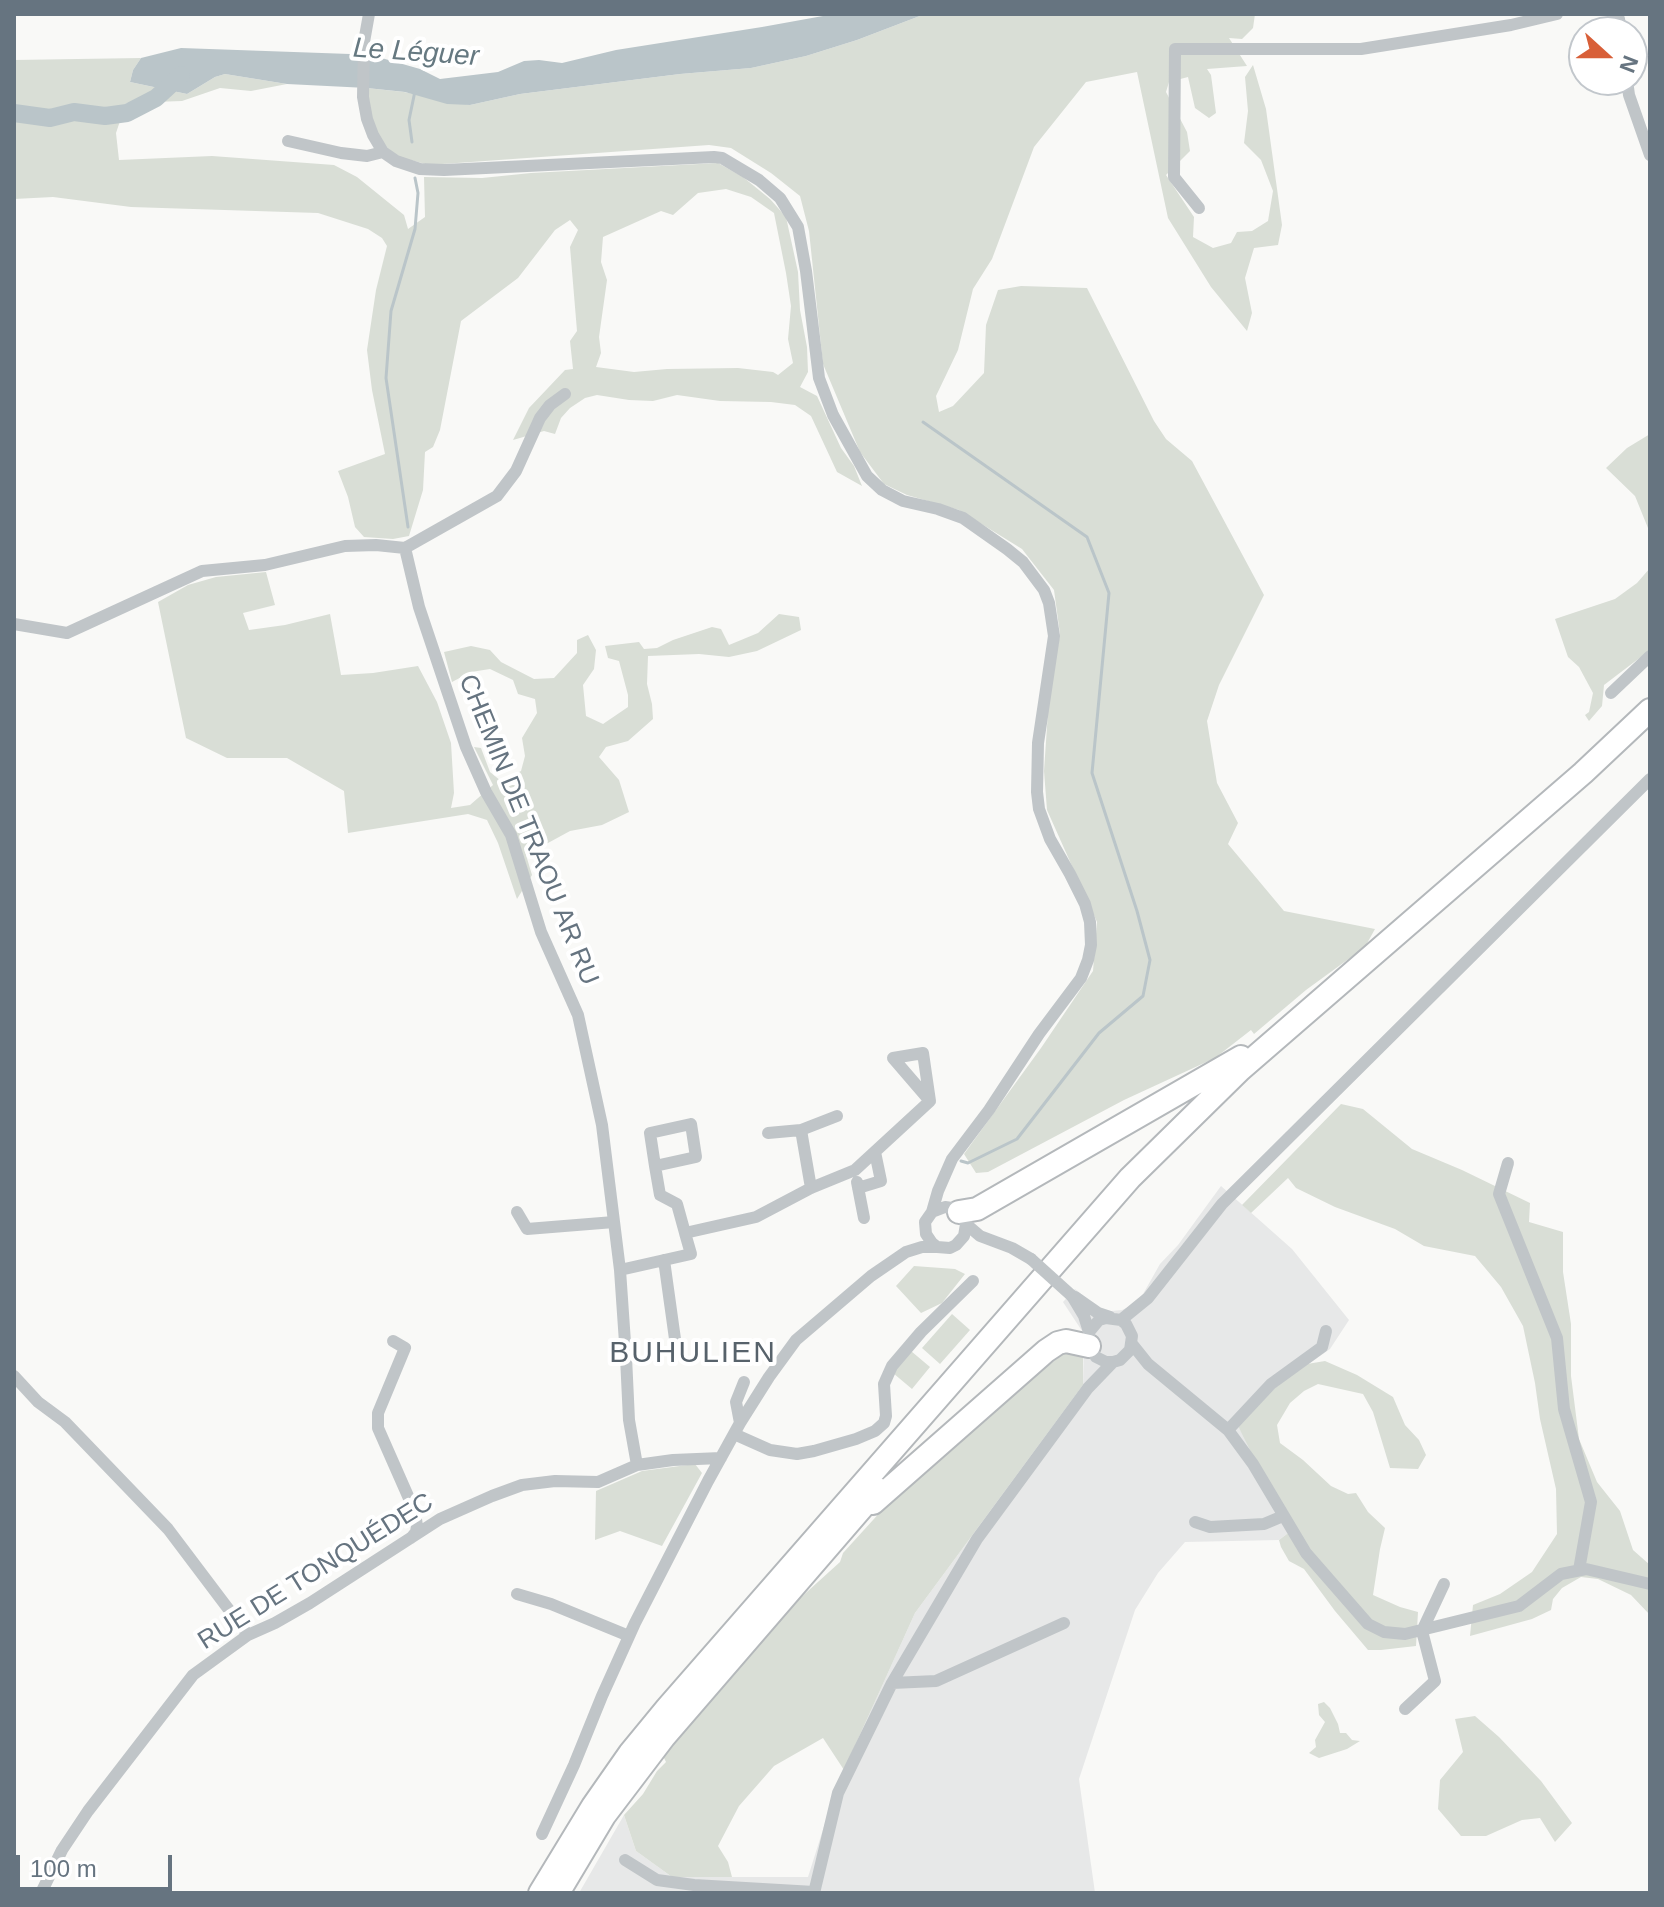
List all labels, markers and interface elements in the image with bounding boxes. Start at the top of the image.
north arrow [1568,16,1648,96]
water label: Le Léguer [352,32,480,74]
text: N [1614,52,1644,76]
street label: CHEMIN DE TRAOU AR RU [451,670,605,990]
district label: BUHULIEN [609,1336,777,1372]
street label: RUE DE TONQUÉDEC [193,1487,439,1657]
scale bar [20,1839,176,1889]
text: 100 m [30,1855,97,1882]

